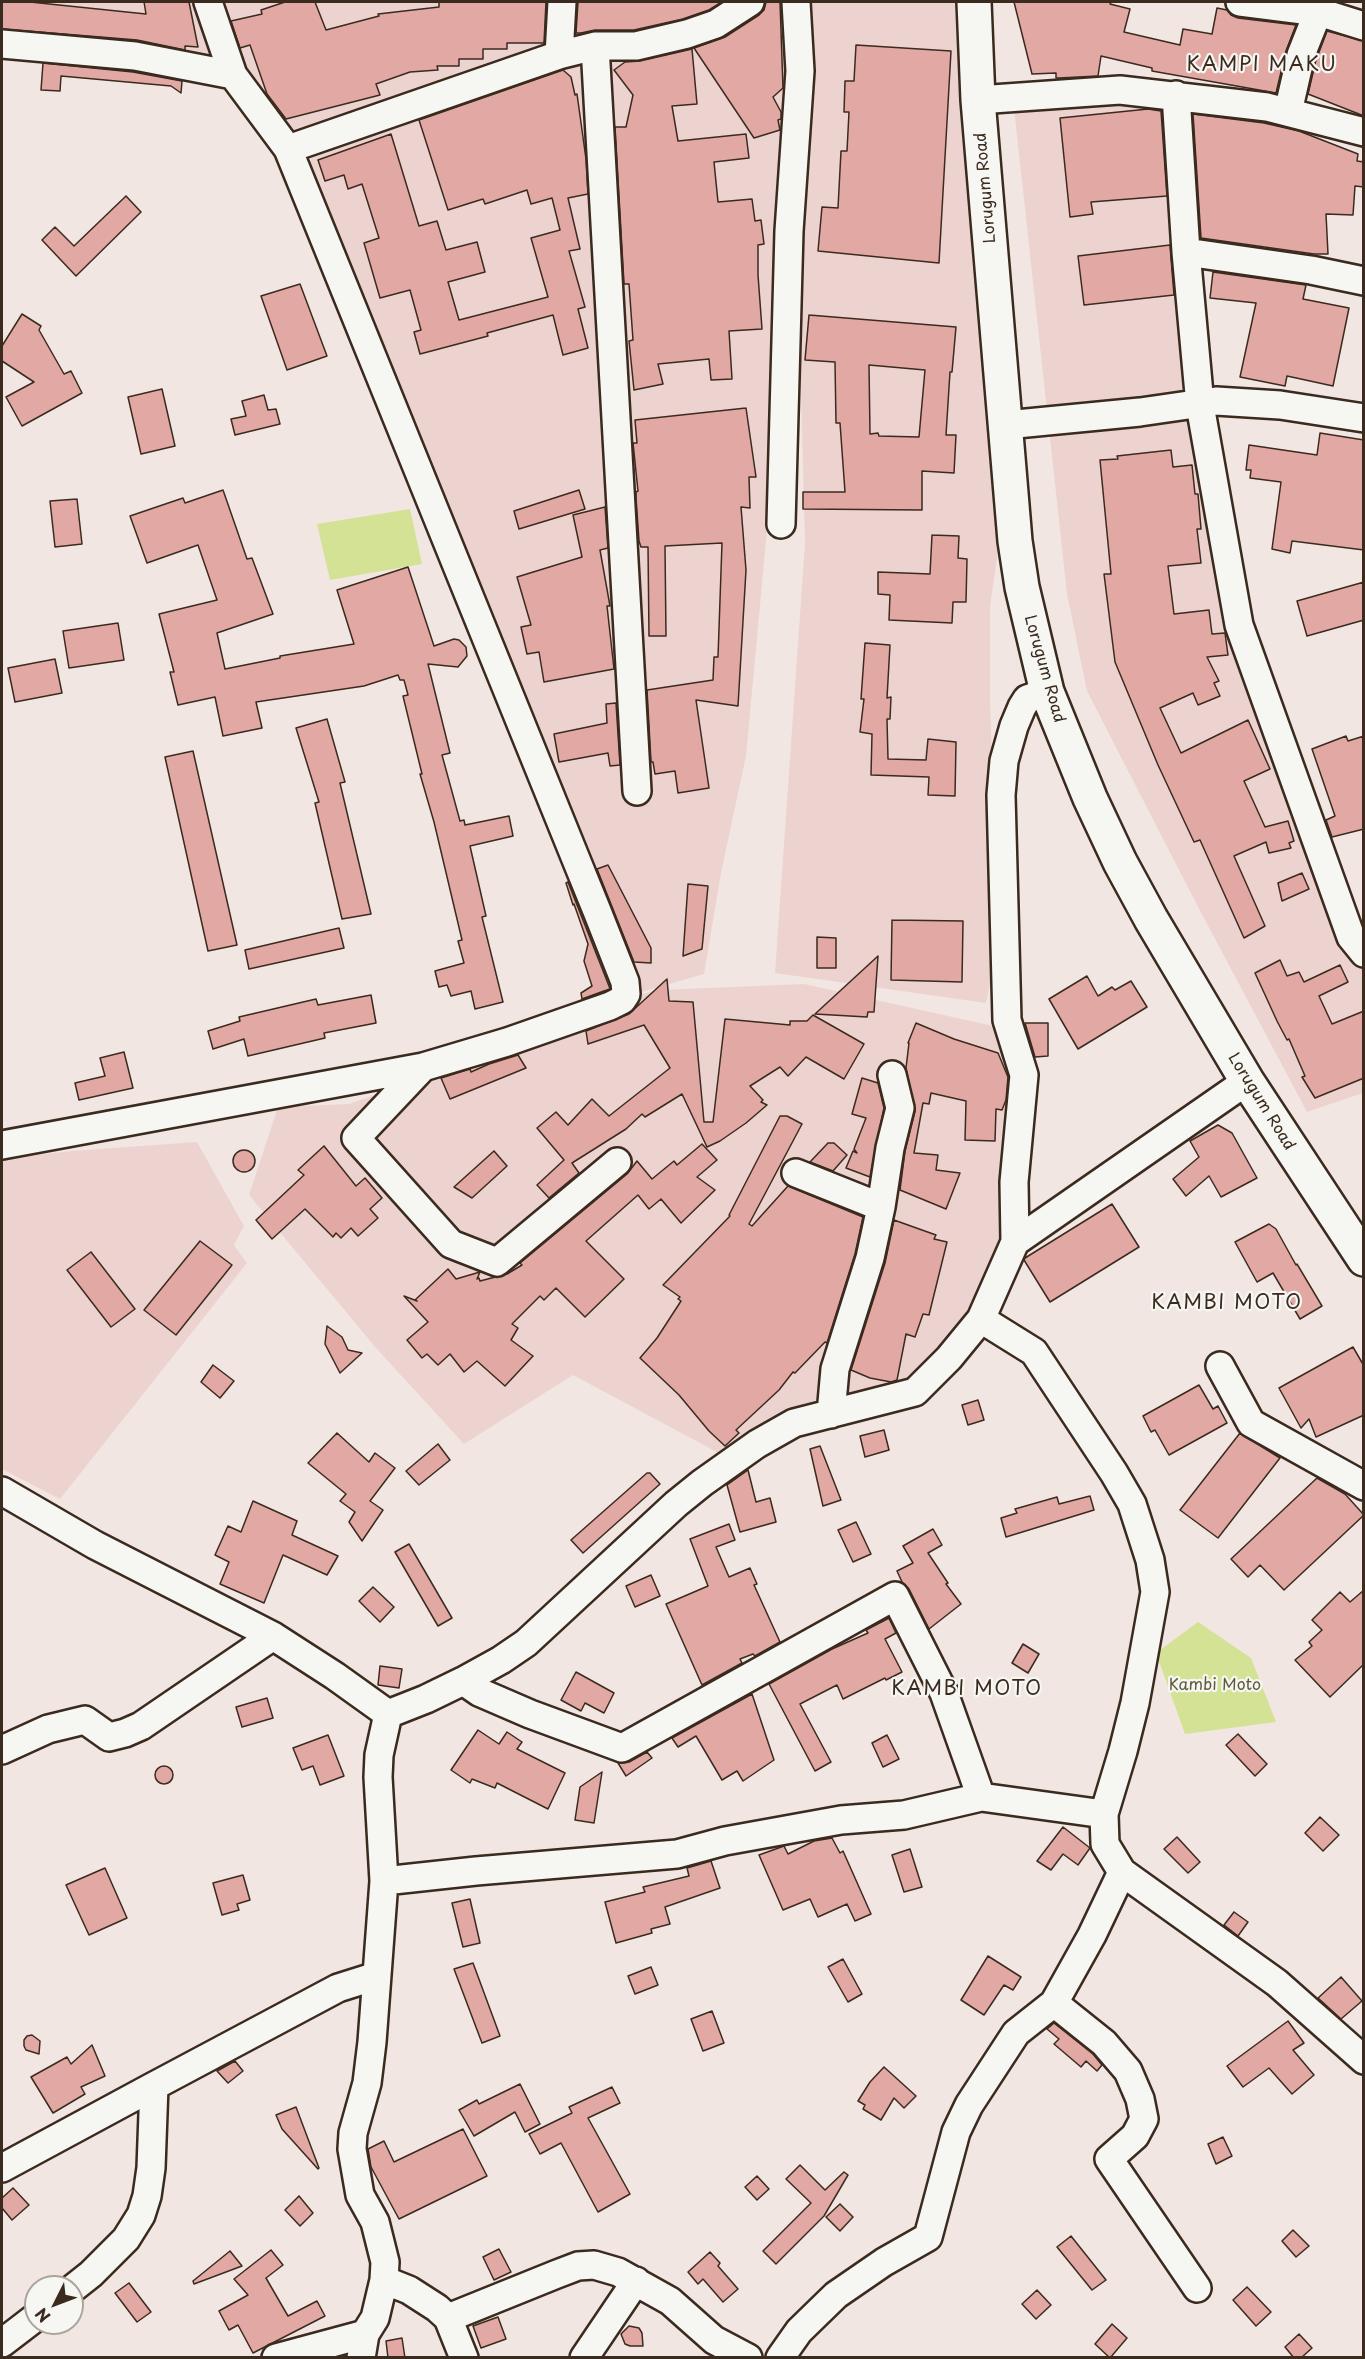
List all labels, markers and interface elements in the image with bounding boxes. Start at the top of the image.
district label: KAMPI MAKU [1187,53,1337,77]
street label: Lorugum Road [972,132,1000,244]
street label: Lorugum Road [1019,613,1069,725]
street label: Lorugum Road [1223,1050,1299,1154]
district label: KAMBI MOTO [1151,1291,1303,1315]
park label: Kambi Moto [1169,1676,1261,1696]
district label: KAMBI MOTO [891,1677,1043,1701]
north arrow [24,2275,84,2335]
text: N [29,2303,55,2328]

